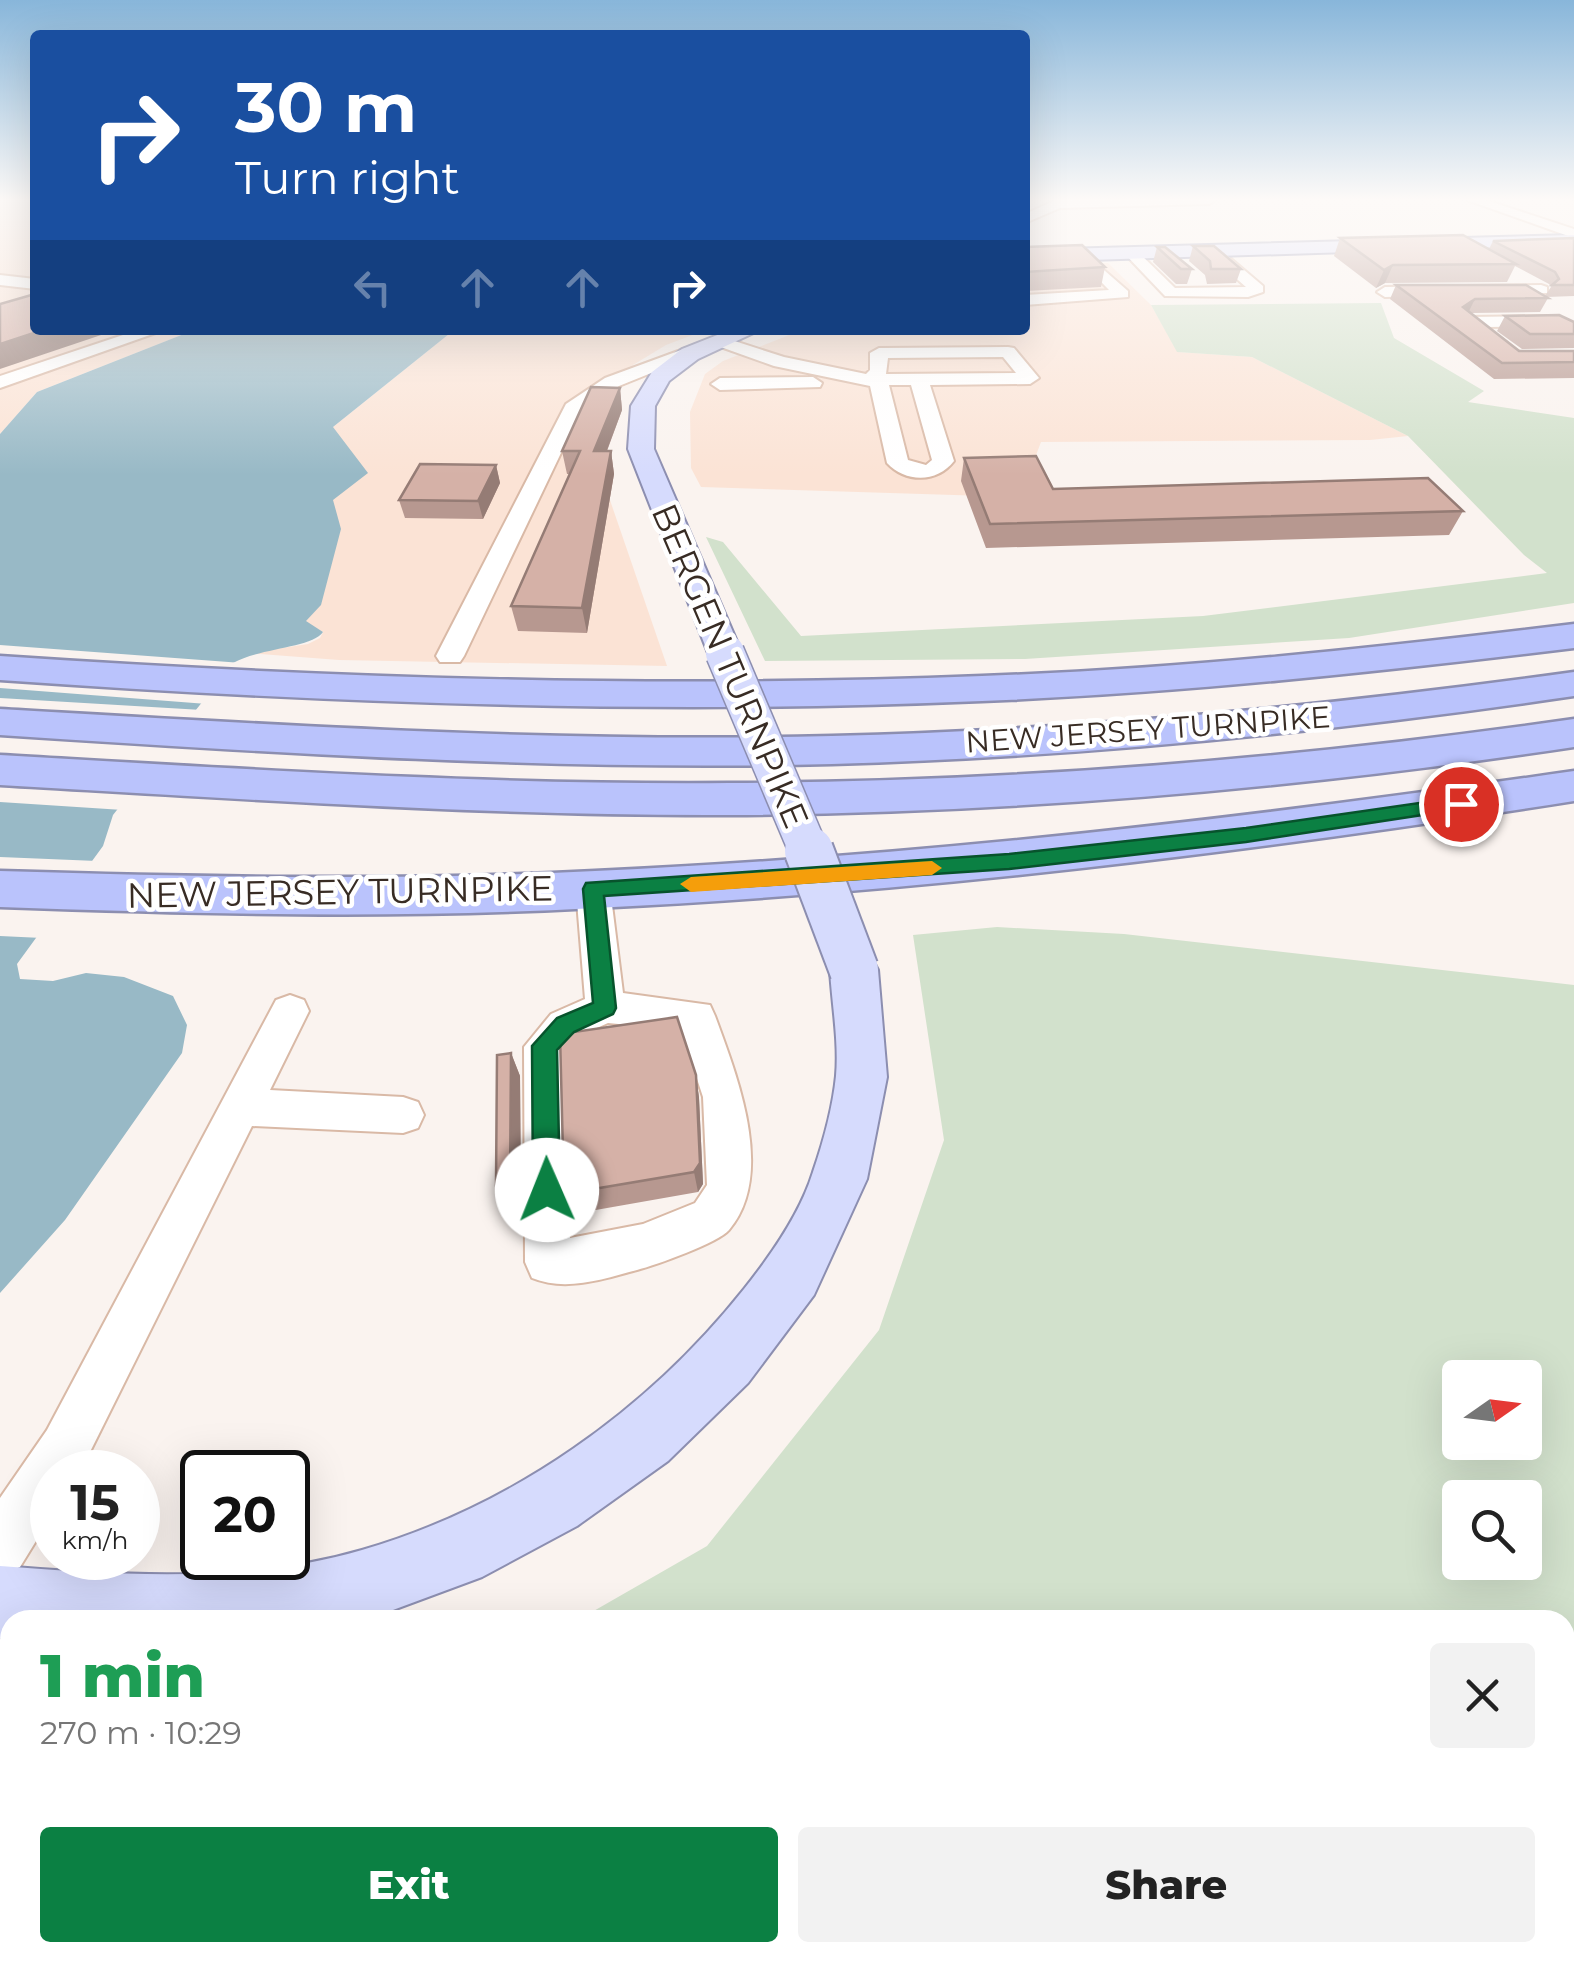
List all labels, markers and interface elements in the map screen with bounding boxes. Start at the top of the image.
text: 30 m [235,64,417,150]
icon: right [70,70,200,200]
text: Turn right [235,150,460,205]
icon: left [345,260,400,315]
icon: ahead [450,260,505,315]
icon: ahead [555,260,610,315]
icon: right [660,260,715,315]
street label: BERGEN TURNPIKE [643,497,818,834]
street label: NEW JERSEY TURNPIKE [964,698,1332,761]
pin [1419,762,1504,847]
icon: arrive [1434,777,1489,832]
street label: NEW JERSEY TURNPIKE [126,866,554,917]
position arrow [495,1138,599,1242]
north arrow [1442,1360,1542,1460]
map controls [1442,1360,1542,1580]
speed limit sign: 20 [180,1450,310,1580]
text: 15 [70,1472,120,1533]
button: search [1442,1480,1542,1580]
text: km/h [62,1525,128,1555]
text: 1 min [40,1639,205,1712]
button: close [1430,1643,1535,1748]
text: 270 m · 10:29 [40,1713,242,1752]
button: Exit [40,1827,778,1942]
button: Share [798,1827,1535,1942]

